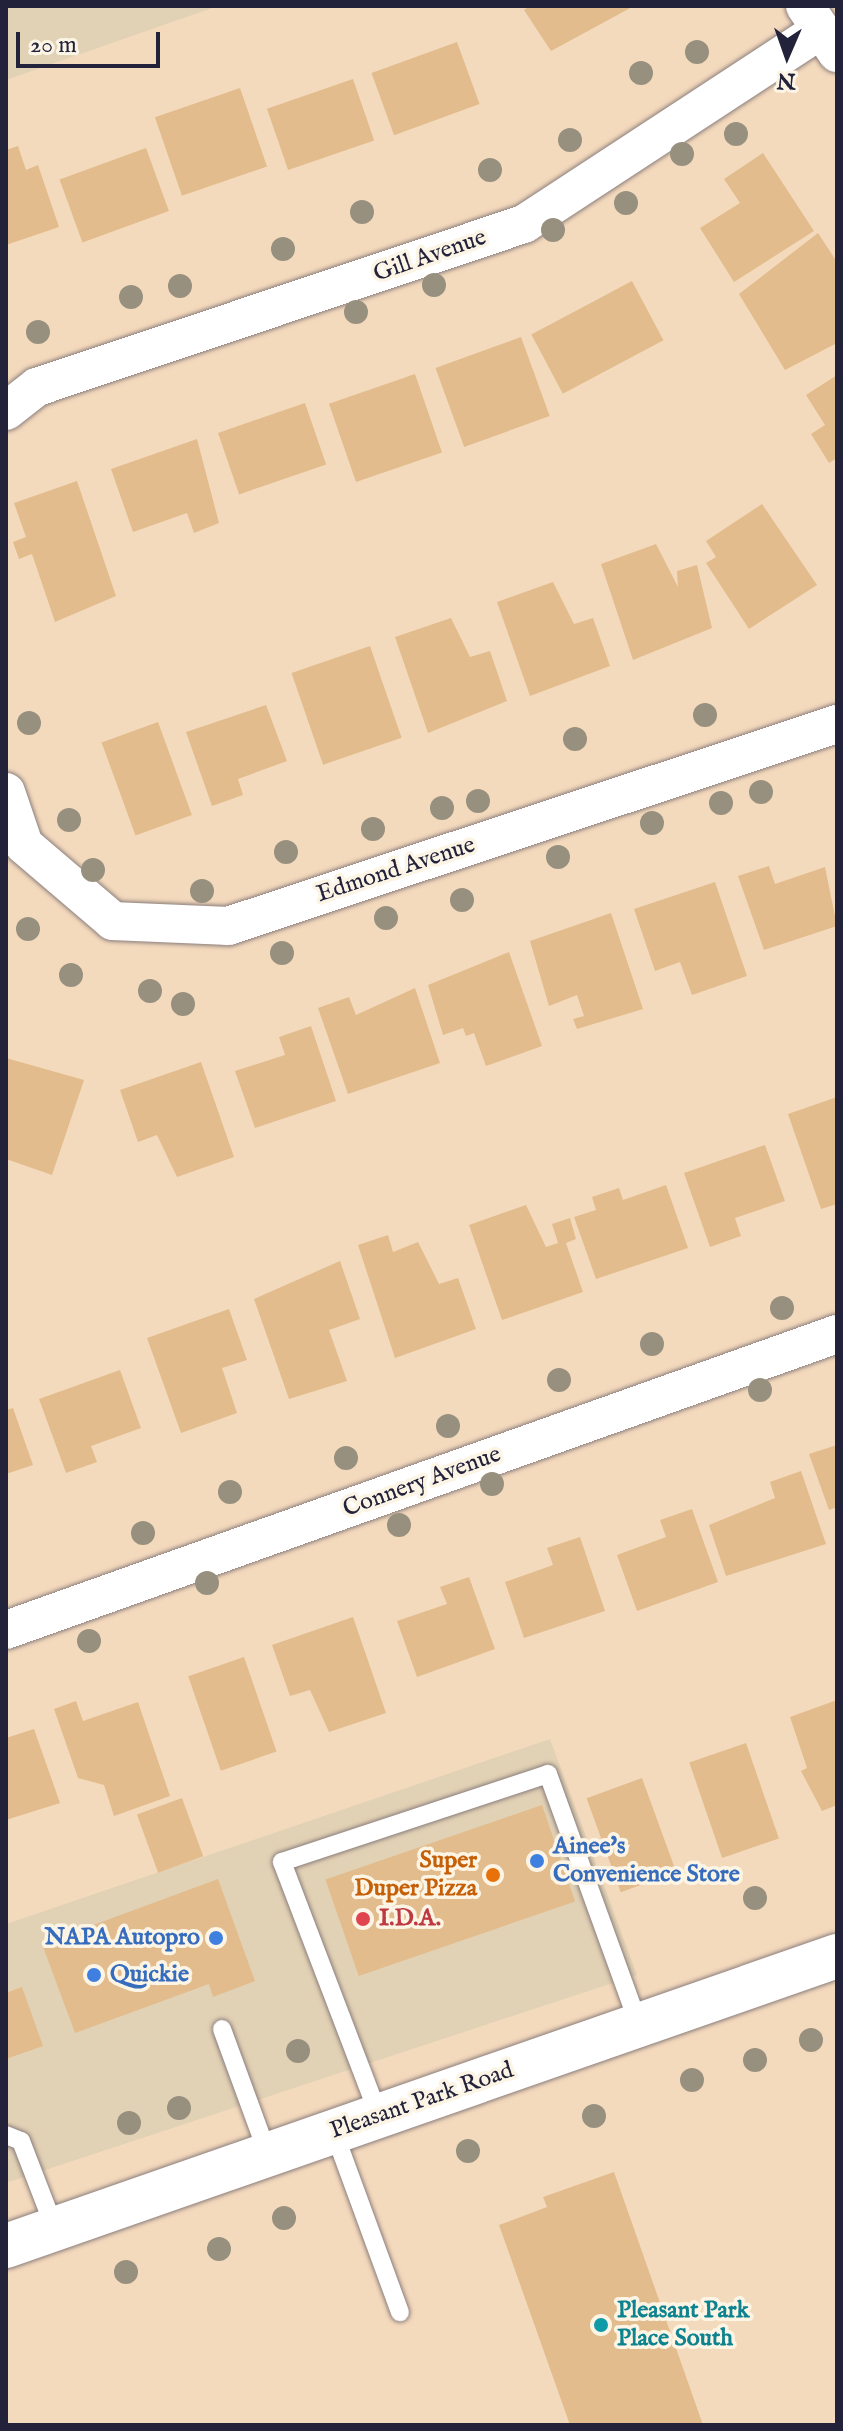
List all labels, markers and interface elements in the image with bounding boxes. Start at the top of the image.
scale bar [20,16,164,66]
north arrow [747,16,827,96]
text: 20 m [30,30,77,61]
text: N [776,66,796,94]
street label: Gill Avenue [370,223,490,289]
street label: Edmond Avenue [313,831,479,909]
street label: Connery Avenue [339,1440,505,1524]
place label: Ainee's Convenience Store [553,1833,740,1889]
place label: Super Duper Pizza [354,1847,477,1903]
marker: Ainee's Convenience Store [528,1852,546,1870]
marker: Super Duper Pizza [484,1866,502,1884]
place label: I.D.A. [379,1905,441,1933]
marker: I.D.A. [354,1910,372,1928]
place label: NAPA Autopro [44,1924,200,1952]
marker: NAPA Autopro [207,1929,225,1947]
place label: Quickie [110,1961,189,1989]
marker: Quickie [85,1966,103,1984]
street label: Pleasant Park Road [327,2056,517,2146]
place label: Pleasant Park Place South [617,2297,749,2353]
marker: Pleasant Park Place South [592,2316,610,2334]

